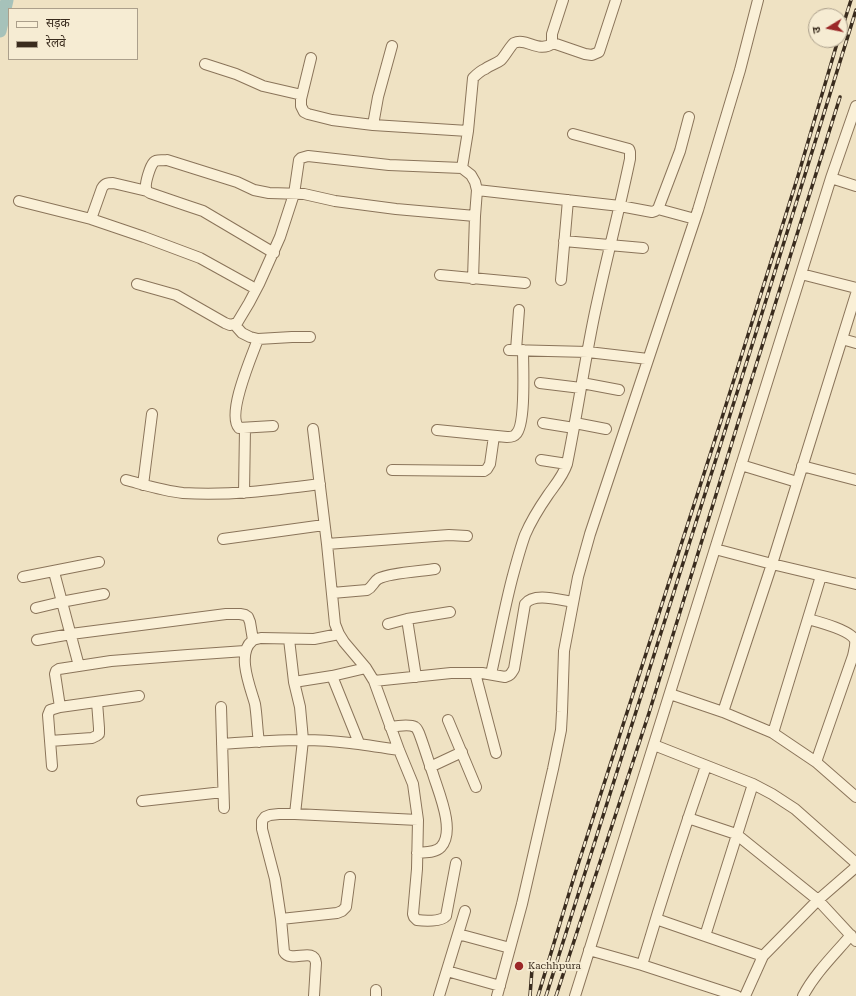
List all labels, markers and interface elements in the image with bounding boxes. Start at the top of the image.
legend [8,8,138,60]
north arrow [808,8,848,48]
text: सड़क [46,16,70,30]
text: उ [810,26,824,34]
text: रेलवे [46,36,66,50]
marker: Kachhpura [513,960,525,972]
place label: Kachhpura [528,960,581,972]

